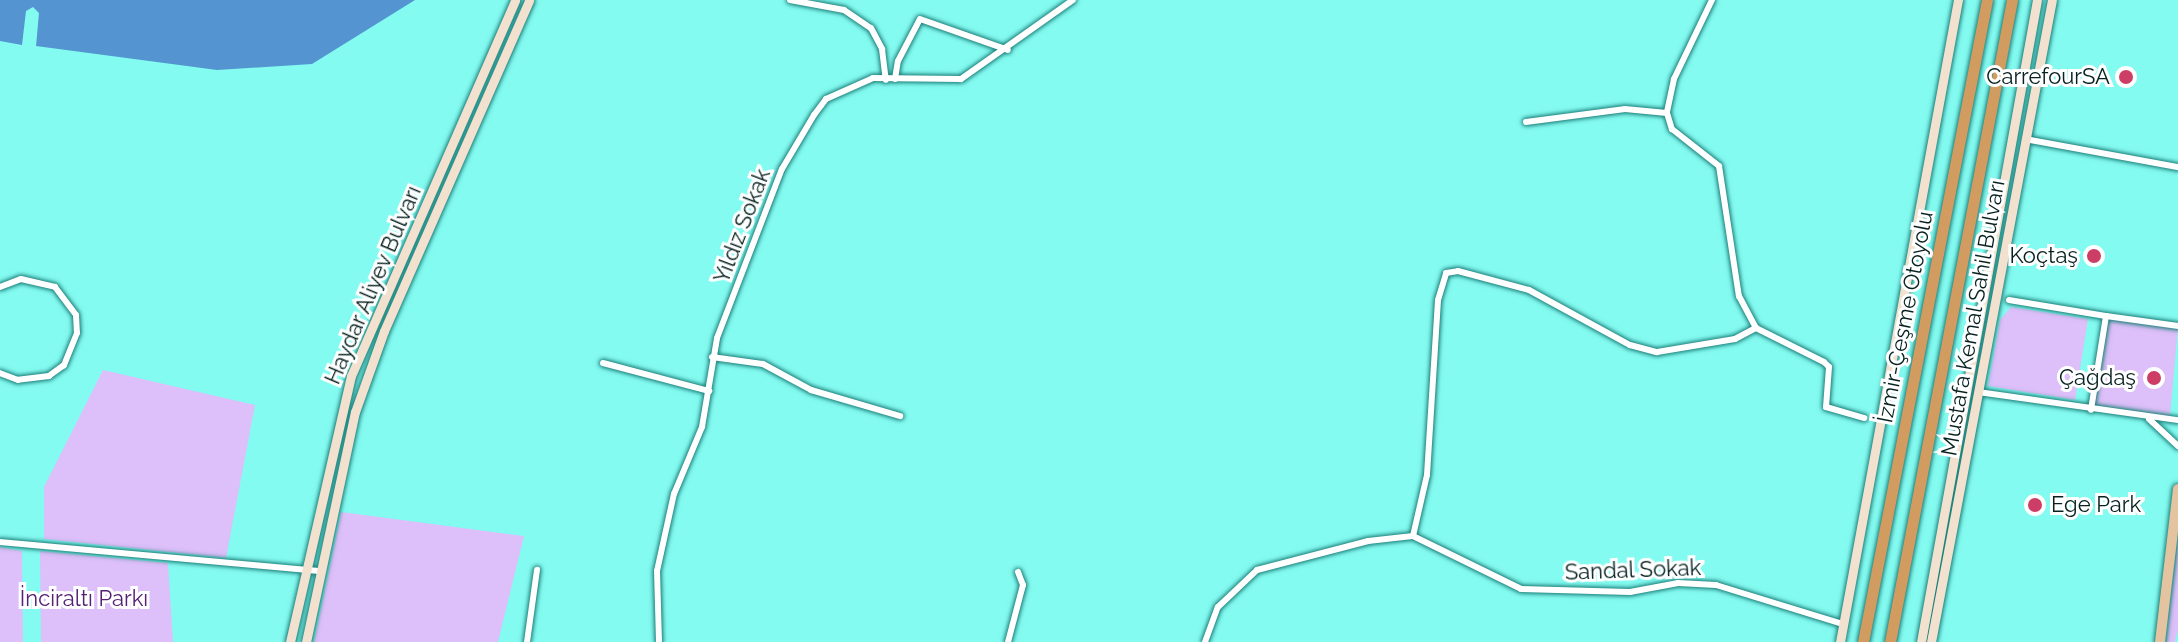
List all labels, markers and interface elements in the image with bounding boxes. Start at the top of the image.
place label: CarrefourSA [1986,64,2110,90]
marker: CarrefourSA [2117,68,2135,86]
street label: Yıldız Sokak [708,165,776,287]
street label: Mustafa Kemal Sahil Bulvarı [1936,177,2010,459]
street label: Haydar Aliyev Bulvarı [319,181,427,389]
street label: İzmir-Çeşme Otoyolu [1872,209,1938,425]
place label: Koçtaş [2009,243,2078,269]
marker: Koçtaş [2085,247,2103,265]
place label: Çağdaş [2059,365,2136,391]
marker: Çağdaş [2143,367,2165,389]
place label: Ege Park [2051,492,2141,518]
marker: Ege Park [2026,496,2044,514]
street label: Sandal Sokak [1564,554,1702,586]
park label: İnciraltı Parkı [20,586,148,612]

